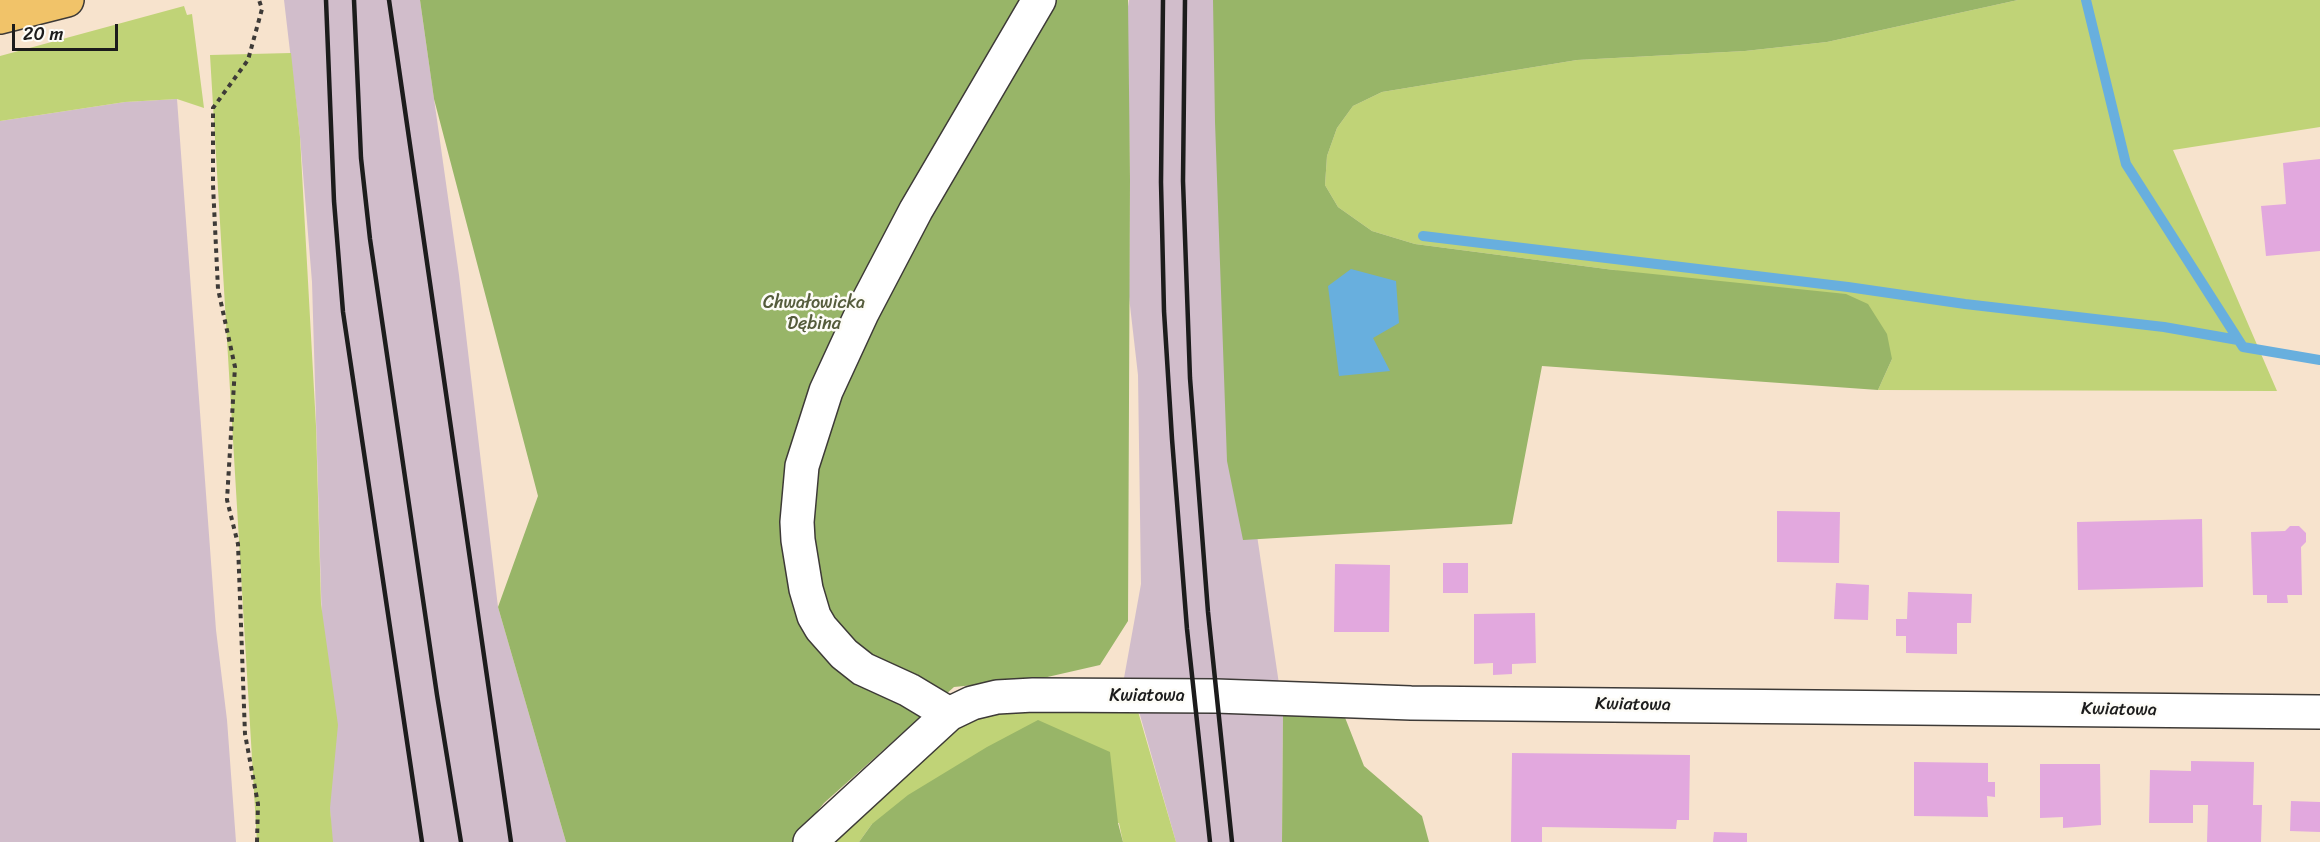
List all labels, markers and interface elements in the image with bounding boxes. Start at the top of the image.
scale bar [15,12,122,50]
text: 20 m [23,18,63,50]
park label: Chwałowicka Dębina [763,292,865,334]
street label: Kwiatowa [1109,685,1185,707]
street label: Kwiatowa [1595,694,1671,716]
street label: Kwiatowa [2081,699,2157,721]

